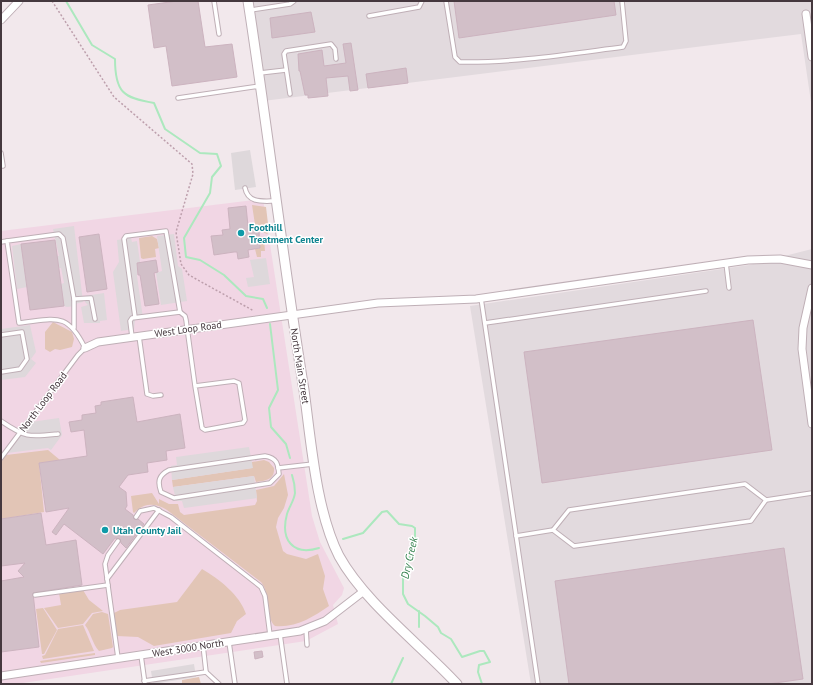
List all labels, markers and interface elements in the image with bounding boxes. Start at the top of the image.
place label: Foothill Treatment Center [249,221,323,246]
marker: Foothill Treatment Center [236,228,246,238]
street label: West Loop Road [154,318,222,340]
street label: North Main Street [288,327,313,405]
street label: North Loop Road [16,369,70,435]
place label: Utah County Jail [113,524,181,537]
marker: Utah County Jail [100,525,110,535]
water label: Dry Creek [397,535,421,580]
street label: West 3000 North [151,636,225,660]

